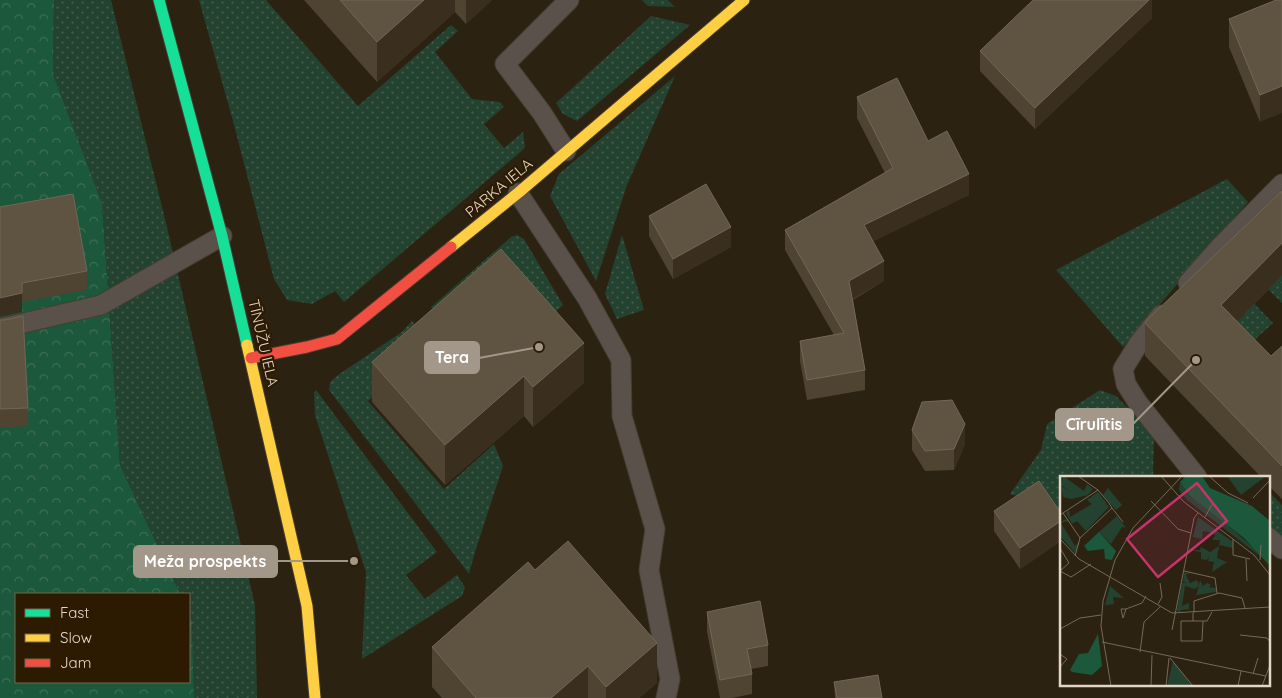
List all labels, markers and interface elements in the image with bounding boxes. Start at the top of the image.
street label: PARKA IELA [461,154,536,221]
street label: TĪNŪŽU IELA [244,297,283,389]
callout: Tera [425,342,479,373]
text: Tera [435,347,469,367]
callout: Cīrulītis [1056,409,1133,440]
text: Cīrulītis [1066,414,1122,434]
inset map [1060,476,1270,686]
callout: Meža prospekts [134,546,277,577]
text: Meža prospekts [144,551,266,571]
legend [15,593,190,683]
text: Fast [60,603,89,622]
text: Slow [60,628,92,647]
text: Jam [60,653,91,672]

